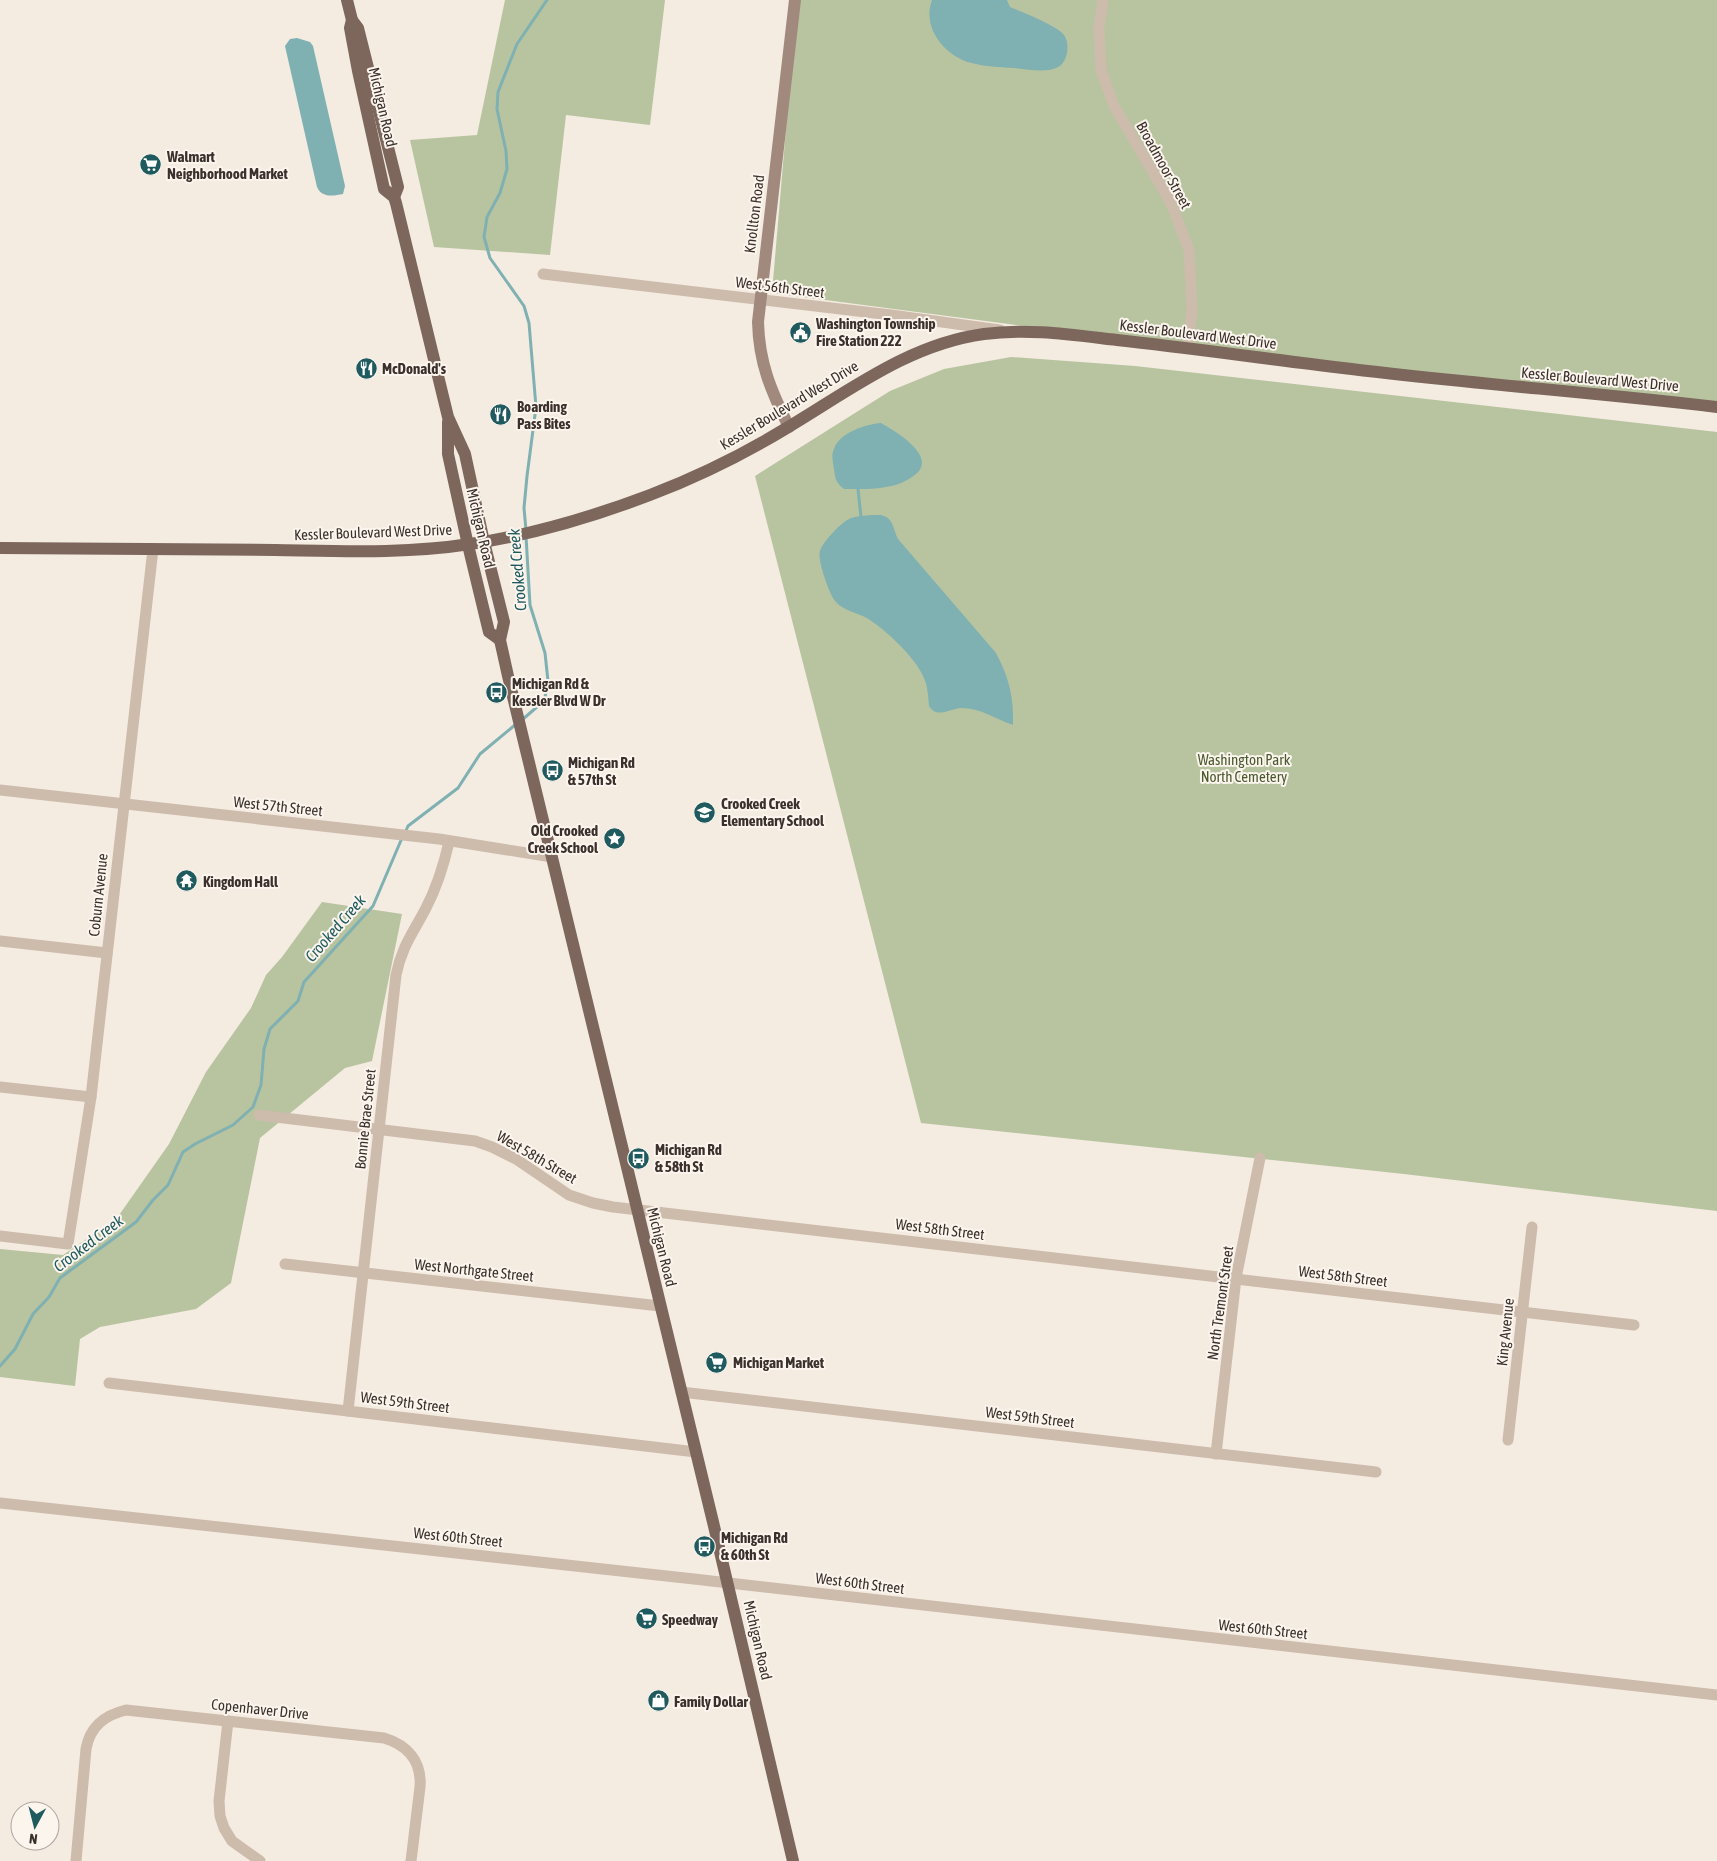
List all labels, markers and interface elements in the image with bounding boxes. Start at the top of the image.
street label: Michigan Road [366,66,400,148]
street label: Broadmoor Street [1133,118,1195,212]
place label: Walmart Neighborhood Market [166,148,289,182]
supermarket icon: Walmart Neighborhood Market [139,153,163,177]
street label: Knollton Road [741,174,767,254]
street label: West 56th Street [735,273,825,301]
place label: Washington Township Fire Station 222 [815,315,936,349]
street label: Kessler Boulevard West Drive [1119,316,1278,352]
public building icon: Washington Township Fire Station 222 [788,320,812,344]
restaurant icon: McDonald's [354,356,378,380]
street label: Kessler Boulevard West Drive [717,357,861,453]
place label: McDonald's [382,360,447,377]
street label: Kessler Boulevard West Drive [1521,364,1680,394]
place label: Boarding Pass Bites [517,398,571,432]
restaurant icon: Boarding Pass Bites [489,403,513,427]
street label: Michigan Road [464,487,498,569]
street label: Kessler Boulevard West Drive [294,521,452,543]
water label: Crooked Creek [504,527,530,612]
place label: Michigan Rd & Kessler Blvd W Dr [512,675,606,709]
bus stop icon: Michigan Rd & Kessler Blvd W Dr [484,680,508,704]
park label: Washington Park North Cemetery [1198,751,1291,785]
place label: Michigan Rd & 57th St [568,754,635,788]
bus stop icon: Michigan Rd & 57th St [540,759,564,783]
street label: West 57th Street [233,793,323,819]
place label: Crooked Creek Elementary School [721,795,825,829]
school or university icon: Crooked Creek Elementary School [693,800,717,824]
place label: Old Crooked Creek School [527,822,599,856]
place icon: Old Crooked Creek School [602,827,626,851]
street label: Coburn Avenue [85,852,111,937]
temple icon: Kingdom Hall [175,869,199,893]
place label: Kingdom Hall [203,873,279,890]
water label: Crooked Creek [301,890,370,965]
street label: Bonnie Brae Street [351,1068,379,1170]
street label: West 58th Street [494,1127,580,1187]
place label: Michigan Rd & 58th St [655,1141,722,1175]
bus stop icon: Michigan Rd & 58th St [627,1146,651,1170]
street label: Michigan Road [644,1206,680,1288]
water label: Crooked Creek [50,1210,127,1275]
street label: West 58th Street [895,1215,985,1243]
street label: North Tremont Street [1204,1245,1236,1361]
street label: West Northgate Street [414,1255,534,1285]
street label: West 58th Street [1298,1262,1388,1290]
street label: King Avenue [1493,1297,1517,1367]
supermarket icon: Michigan Market [705,1350,729,1374]
place label: Michigan Market [733,1354,825,1371]
street label: West 59th Street [360,1388,450,1416]
street label: West 59th Street [985,1403,1075,1431]
street label: West 60th Street [413,1524,503,1550]
place label: Michigan Rd & 60th St [721,1529,788,1563]
bus stop icon: Michigan Rd & 60th St [693,1534,717,1558]
street label: West 60th Street [815,1569,905,1597]
street label: Michigan Road [741,1599,775,1681]
supermarket icon: Speedway [634,1607,658,1631]
place label: Speedway [662,1611,719,1628]
street label: West 60th Street [1218,1616,1308,1642]
shop icon: Family Dollar [646,1689,670,1713]
place label: Family Dollar [674,1693,748,1710]
street label: Copenhaver Drive [211,1695,310,1723]
north arrow [10,1801,60,1851]
text: N [28,1830,38,1847]

